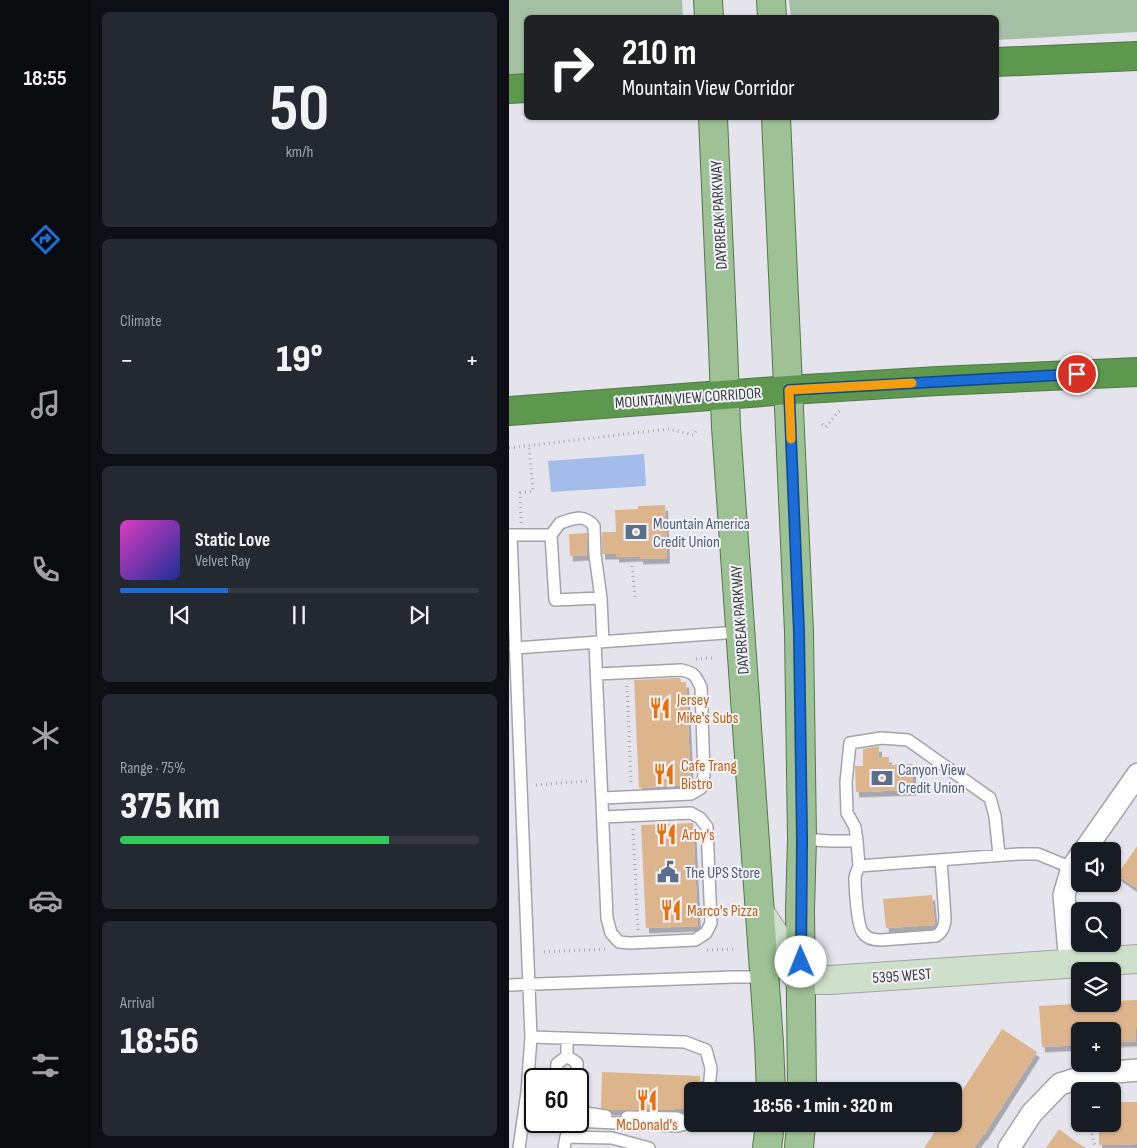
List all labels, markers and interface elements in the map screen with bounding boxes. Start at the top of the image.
text: 210 m [622,32,696,75]
icon: right [539,35,604,100]
text: 18:55 [23,65,67,92]
text: 50 [270,71,329,149]
text: Mountain View Corridor [622,75,795,102]
text: km/h [286,143,313,162]
street label: DAYBREAK PARKWAY [707,160,732,270]
icon: directions [28,222,63,257]
text: Climate [120,312,162,331]
text: 19° [276,337,323,382]
text: − [120,344,134,377]
text: + [465,344,479,377]
pin [1056,353,1098,395]
icon: arrive [1063,360,1091,388]
street label: MOUNTAIN VIEW CORRIDOR [614,384,762,413]
icon: music [28,387,63,422]
place label: Mountain America Credit Union [653,515,750,552]
bank icon: Mountain America Credit Union [623,519,649,545]
text: Static Love [195,529,270,552]
icon: phone [28,552,63,587]
text: Velvet Ray [195,552,250,571]
street label: DAYBREAK PARKWAY [727,564,754,675]
icon: previous [166,601,194,629]
icon: pause [285,601,313,629]
icon: next [405,601,433,629]
place label: Jersey Mike's Subs [676,691,739,728]
restaurant icon: Jersey Mike's Subs [647,695,673,721]
icon: climate [28,718,63,753]
place label: Cafe Trang Bistro [681,757,737,794]
text: Range · 75% [120,759,186,778]
restaurant icon: Cafe Trang Bistro [651,761,677,787]
place label: Canyon View Credit Union [898,761,966,798]
bank icon: Canyon View Credit Union [869,765,895,791]
text: 375 km [120,784,220,829]
restaurant icon: Arby's [653,821,679,847]
place label: Arby's [681,826,715,845]
map controls [1071,842,1121,1132]
button: sound [1071,842,1121,892]
public building icon: The UPS Store [655,859,681,885]
place label: The UPS Store [685,864,760,883]
icon: car [28,883,63,918]
restaurant icon: Marco's Pizza [658,897,684,923]
place label: Marco's Pizza [687,902,758,921]
button: search [1071,902,1121,952]
position arrow [774,935,826,987]
button: layers [1071,962,1121,1012]
street label: 5395 WEST [872,965,933,988]
text: Arrival [120,994,154,1013]
text: 18:56 [120,1019,199,1064]
button: + [1071,1022,1121,1072]
icon: filters [28,1048,63,1083]
speed limit sign: 60 [524,1068,589,1133]
button: − [1071,1082,1121,1132]
restaurant icon: McDonald's [634,1087,660,1113]
text: 18:56 · 1 min · 320 m [753,1095,893,1118]
place label: McDonald's [616,1116,678,1135]

